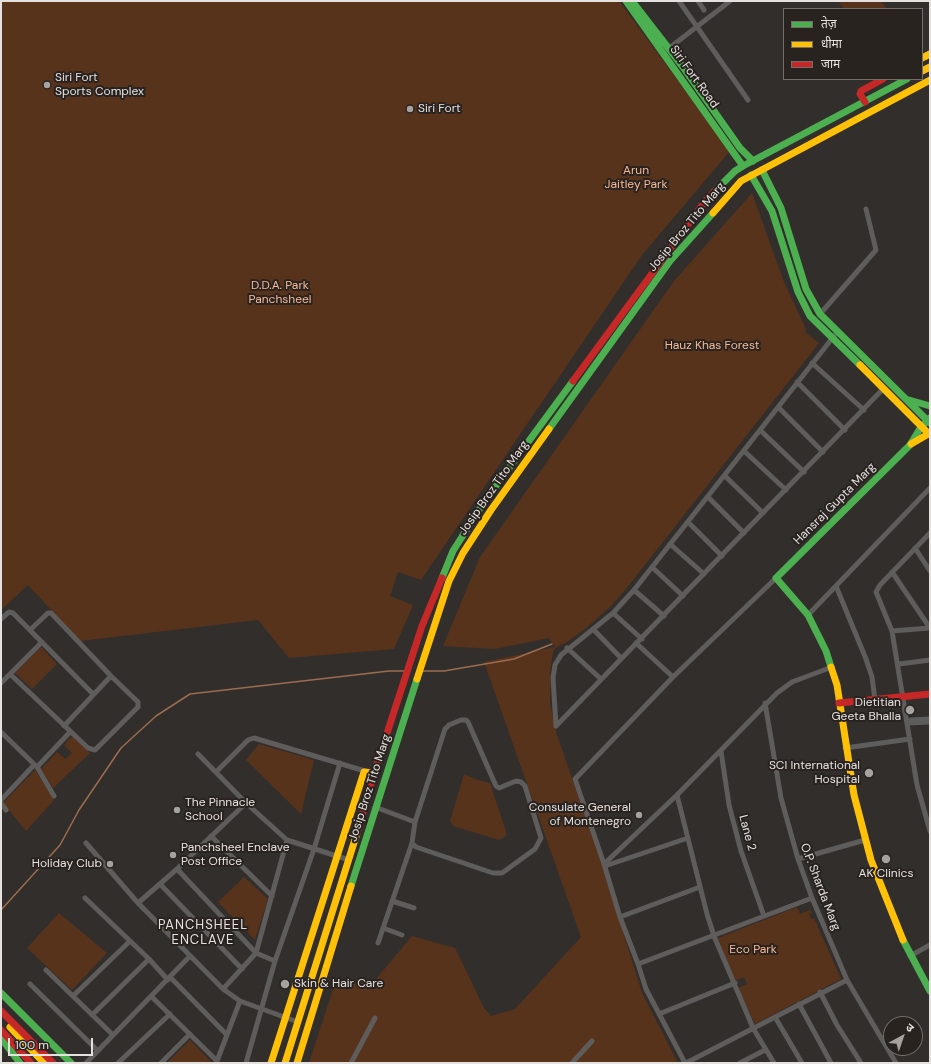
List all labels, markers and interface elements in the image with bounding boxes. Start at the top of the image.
legend [783,8,923,80]
text: तेज़ [821,16,837,32]
text: धीमा [821,36,842,52]
street label: Siri Fort Road [666,43,722,111]
text: जाम [821,56,840,72]
place label: Siri Fort Sports Complex [55,71,144,99]
marker: Siri Fort Sports Complex [42,80,52,90]
place label: Siri Fort [418,102,461,116]
marker: Siri Fort [405,104,415,114]
park label: Arun Jaitley Park [605,164,667,192]
street label: Josip Broz Tito Marg [645,179,729,275]
park label: D.D.A. Park Panchsheel [248,279,312,307]
park label: Hauz Khas Forest [665,339,759,353]
street label: Josip Broz Tito Marg [456,438,532,538]
street label: Hansraj Gupta Marg [791,460,879,548]
place label: Dietitian Geeta Bhalla [832,696,901,724]
marker: Dietitian Geeta Bhalla [904,704,916,716]
street label: Josip Broz Tito Marg [346,732,394,844]
place label: SCI International Hospital [769,759,860,787]
marker: SCI International Hospital [863,767,875,779]
place label: The Pinnacle School [185,796,255,824]
place label: Consulate General of Montenegro [529,801,631,829]
marker: The Pinnacle School [172,805,182,815]
marker: Consulate General of Montenegro [634,810,644,820]
street label: Lane 2 [735,813,759,853]
place label: Panchsheel Enclave Post Office [181,841,290,869]
street label: O.P. Sharda Marg [797,841,843,933]
marker: Panchsheel Enclave Post Office [168,850,178,860]
marker: AK Clinics [880,853,892,865]
place label: Holiday Club [32,857,102,871]
marker: Holiday Club [105,859,115,869]
place label: AK Clinics [859,867,913,881]
district label: PANCHSHEEL ENCLAVE [158,918,248,949]
park label: Eco Park [729,943,777,957]
place label: Skin & Hair Care [294,977,383,991]
marker: Skin & Hair Care [279,978,291,990]
north arrow [883,1016,923,1056]
text: उ [903,1020,917,1035]
scale bar [10,1030,95,1056]
text: 100 m [15,1037,49,1053]

